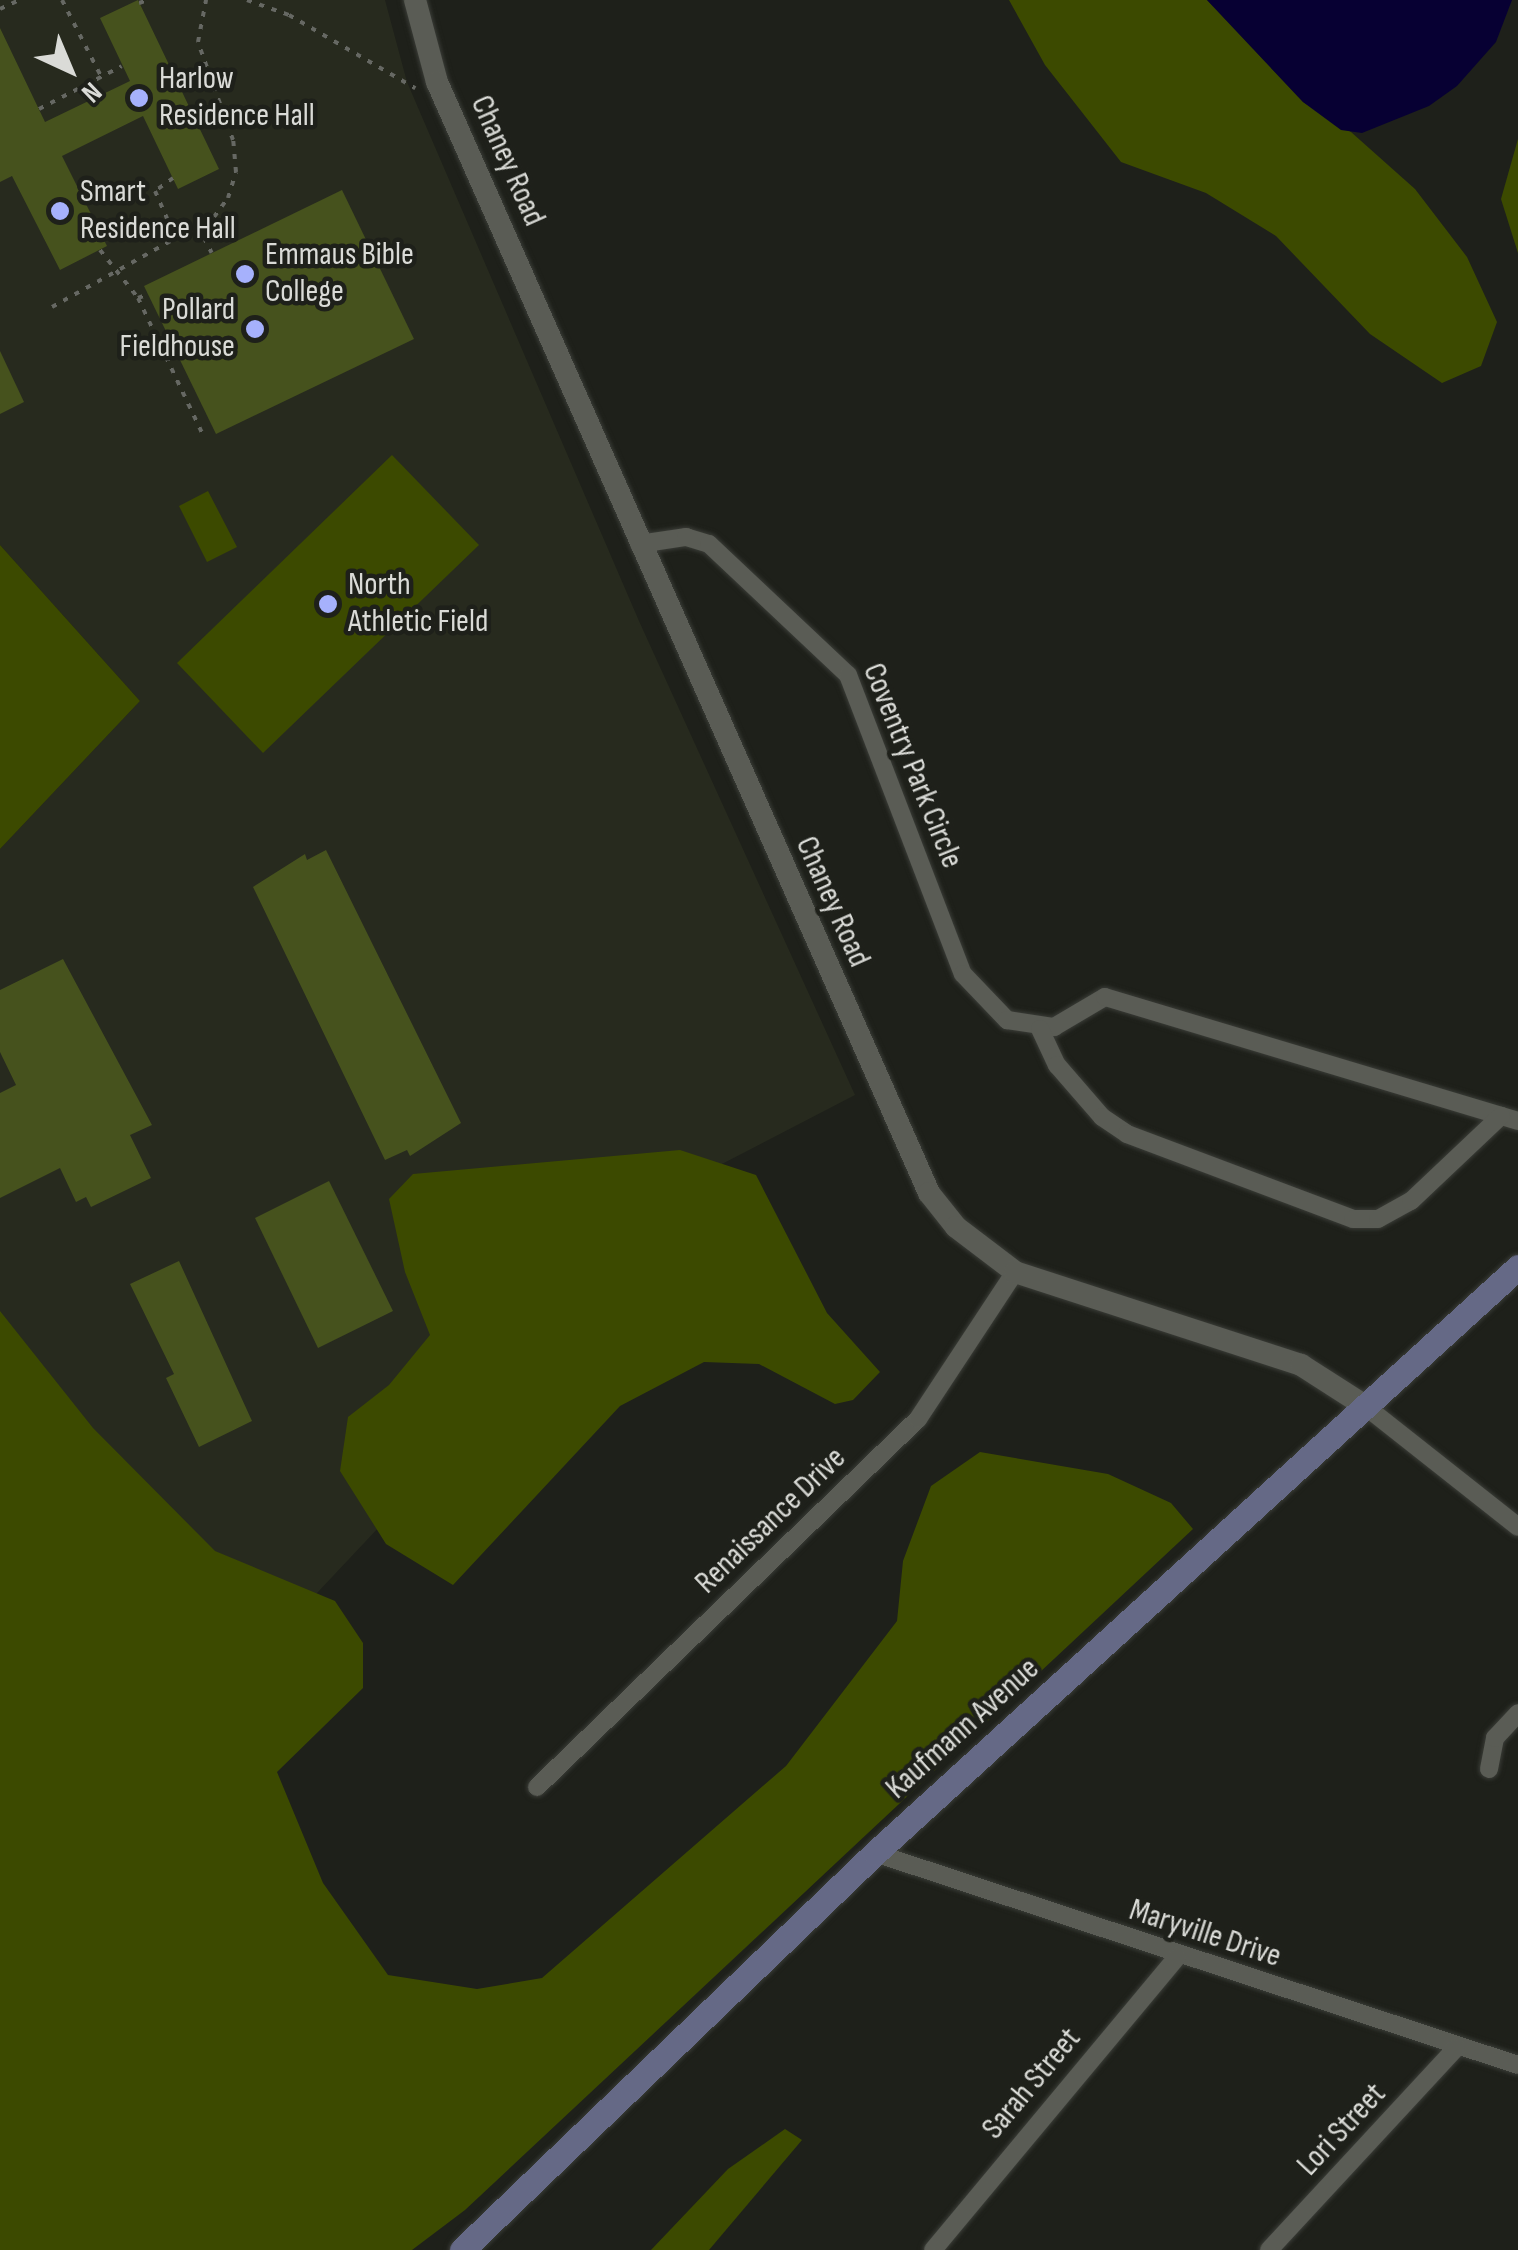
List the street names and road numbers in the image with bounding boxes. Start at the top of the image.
street label: Chaney Road [461,90,553,232]
street label: Coventry Park Circle [853,658,971,874]
street label: Chaney Road [786,831,878,973]
street label: Renaissance Drive [688,1440,854,1602]
street label: Kaufmann Avenue [879,1650,1047,1808]
street label: Maryville Drive [1124,1891,1286,1977]
street label: Sarah Street [974,2021,1090,2147]
street label: Lori Street [1290,2076,1394,2184]

